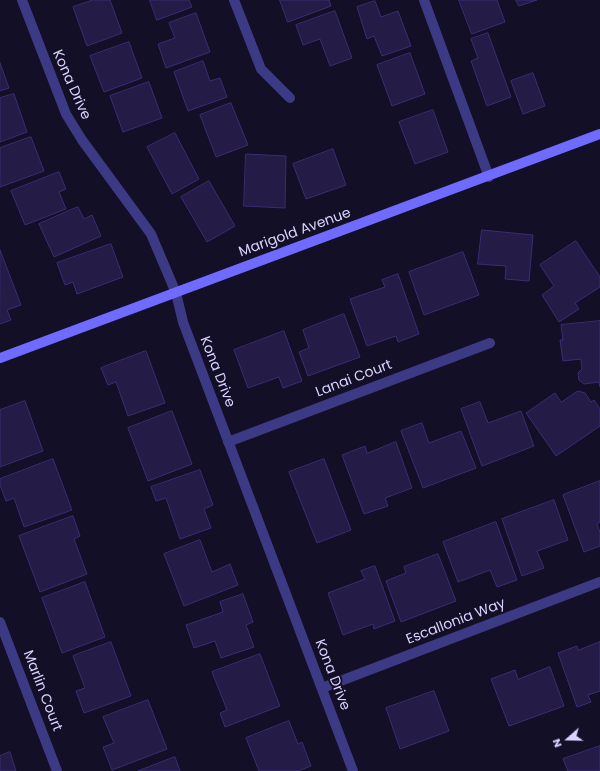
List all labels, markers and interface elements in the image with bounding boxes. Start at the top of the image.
street label: Kona Drive [48,48,94,122]
street label: Marigold Avenue [237,205,353,261]
street label: Kona Drive [196,334,238,410]
street label: Lanai Court [314,357,394,401]
street label: Escallonia Way [404,595,508,649]
street label: Kona Drive [311,637,353,713]
street label: Marlin Court [19,648,65,734]
north arrow [548,719,588,759]
text: N [548,736,566,750]

